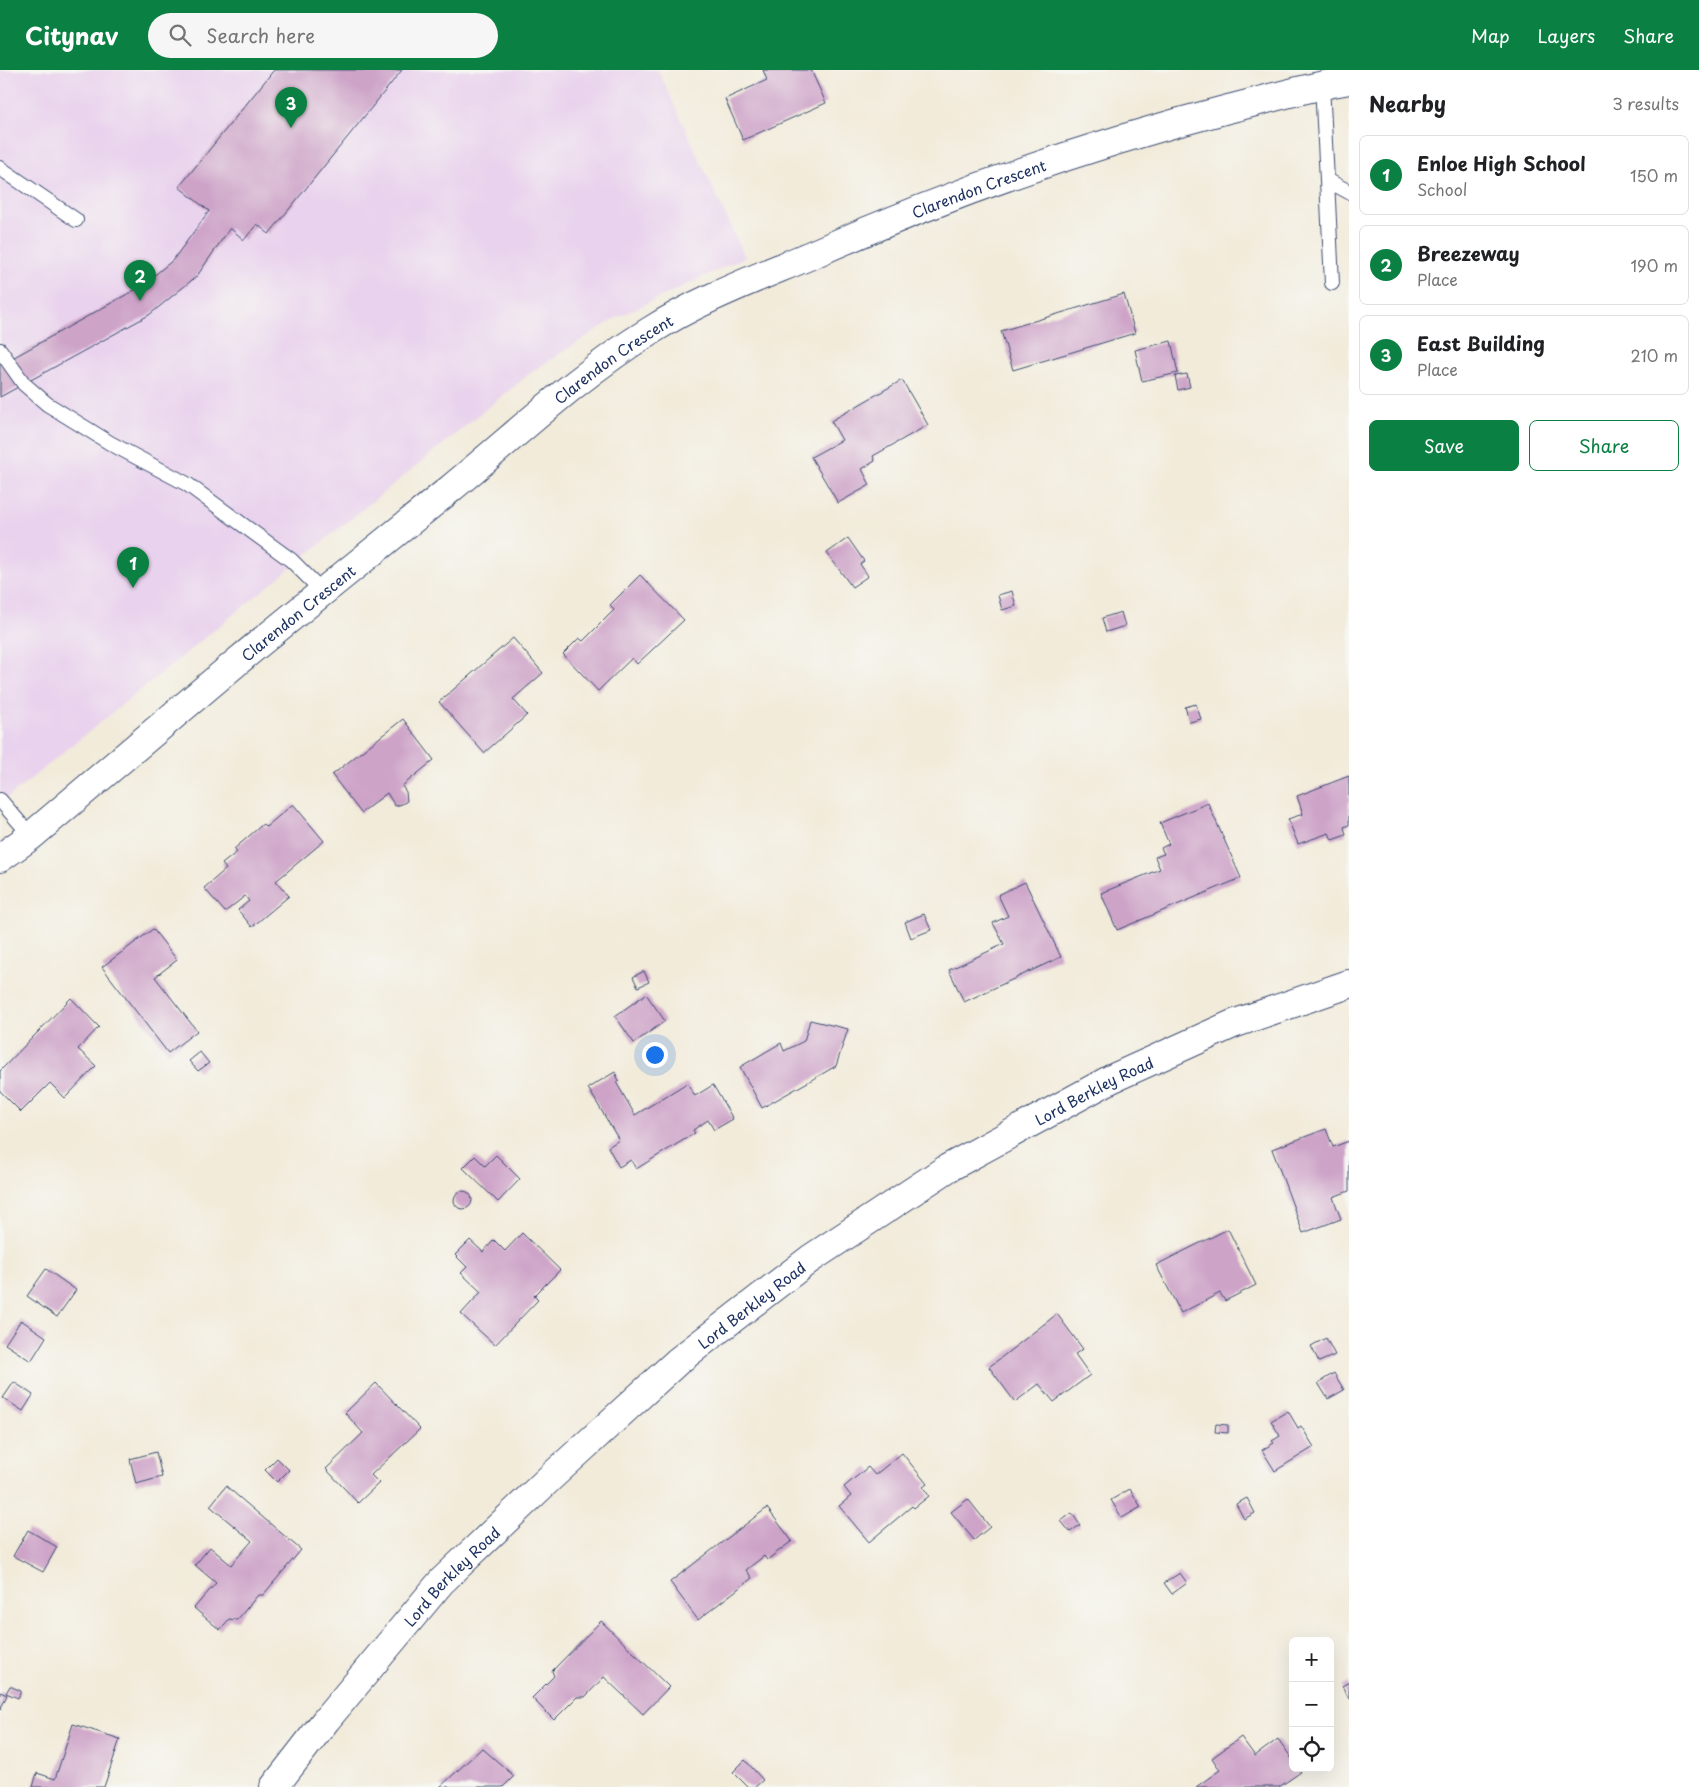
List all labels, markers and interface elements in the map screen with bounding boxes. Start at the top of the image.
search box [148,13,498,58]
text: Citynav [25,17,118,53]
icon: search [166,21,194,49]
text: Search here [206,21,315,49]
text: Map [1471,22,1510,49]
text: Layers [1538,22,1595,49]
text: Share [1623,22,1674,49]
pin: 3 [275,87,307,128]
text: Nearby [1369,87,1446,119]
text: 3 results [1612,91,1679,115]
text: Enloe High School [1417,149,1585,177]
street label: Clarendon Crescent [908,153,1049,223]
text: 1 [1382,163,1390,187]
text: 150 m [1630,163,1678,187]
text: School [1417,177,1467,201]
text: Breezeway [1417,239,1519,267]
text: 2 [1380,253,1392,277]
text: 190 m [1630,253,1678,277]
pin: 2 [124,260,156,301]
text: Place [1417,267,1458,291]
street label: Clarendon Crescent [548,308,677,409]
text: East Building [1417,329,1545,357]
text: 3 [1381,343,1391,367]
text: 210 m [1630,343,1678,367]
text: Place [1417,357,1458,381]
button: Save [1369,420,1519,471]
button: Share [1529,420,1679,471]
pin: 1 [117,547,149,588]
street label: Clarendon Crescent [235,559,360,666]
your location [642,1042,668,1068]
street label: Lord Berkley Road [1030,1050,1157,1130]
street label: Lord Berkley Road [692,1255,810,1354]
street label: Lord Berkley Road [398,1520,505,1631]
map controls [1289,1637,1334,1772]
button: + [1289,1637,1334,1682]
button: − [1289,1682,1334,1727]
button: locate [1289,1727,1334,1772]

